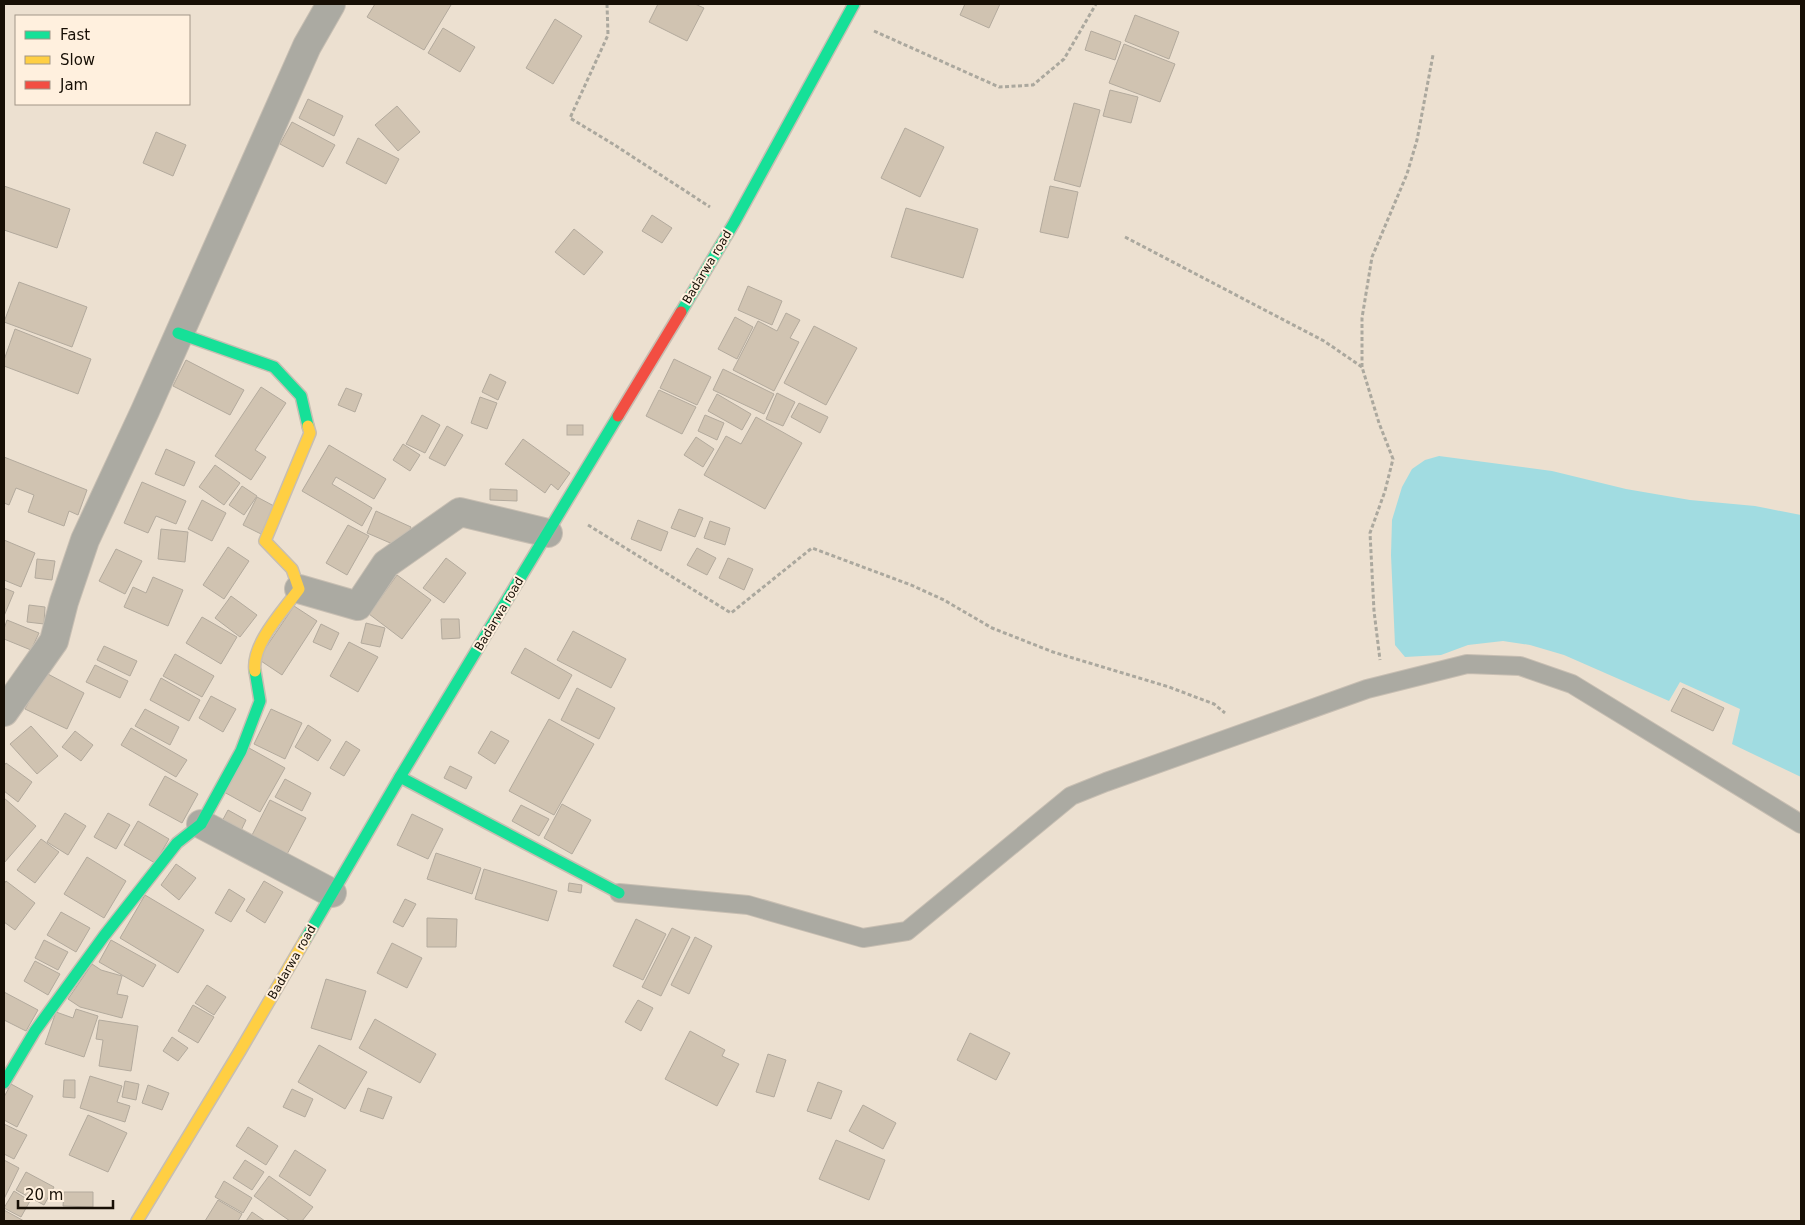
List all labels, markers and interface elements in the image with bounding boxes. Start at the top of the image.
legend [15,15,190,105]
text: Fast [60,26,90,44]
text: Slow [60,51,95,69]
text: Jam [59,76,88,94]
street label: Badarwa road [680,228,734,306]
street label: Badarwa road [472,575,526,653]
street label: Badarwa road [265,922,319,1002]
scale bar [18,1178,112,1210]
text: 20 m [25,1186,63,1204]

